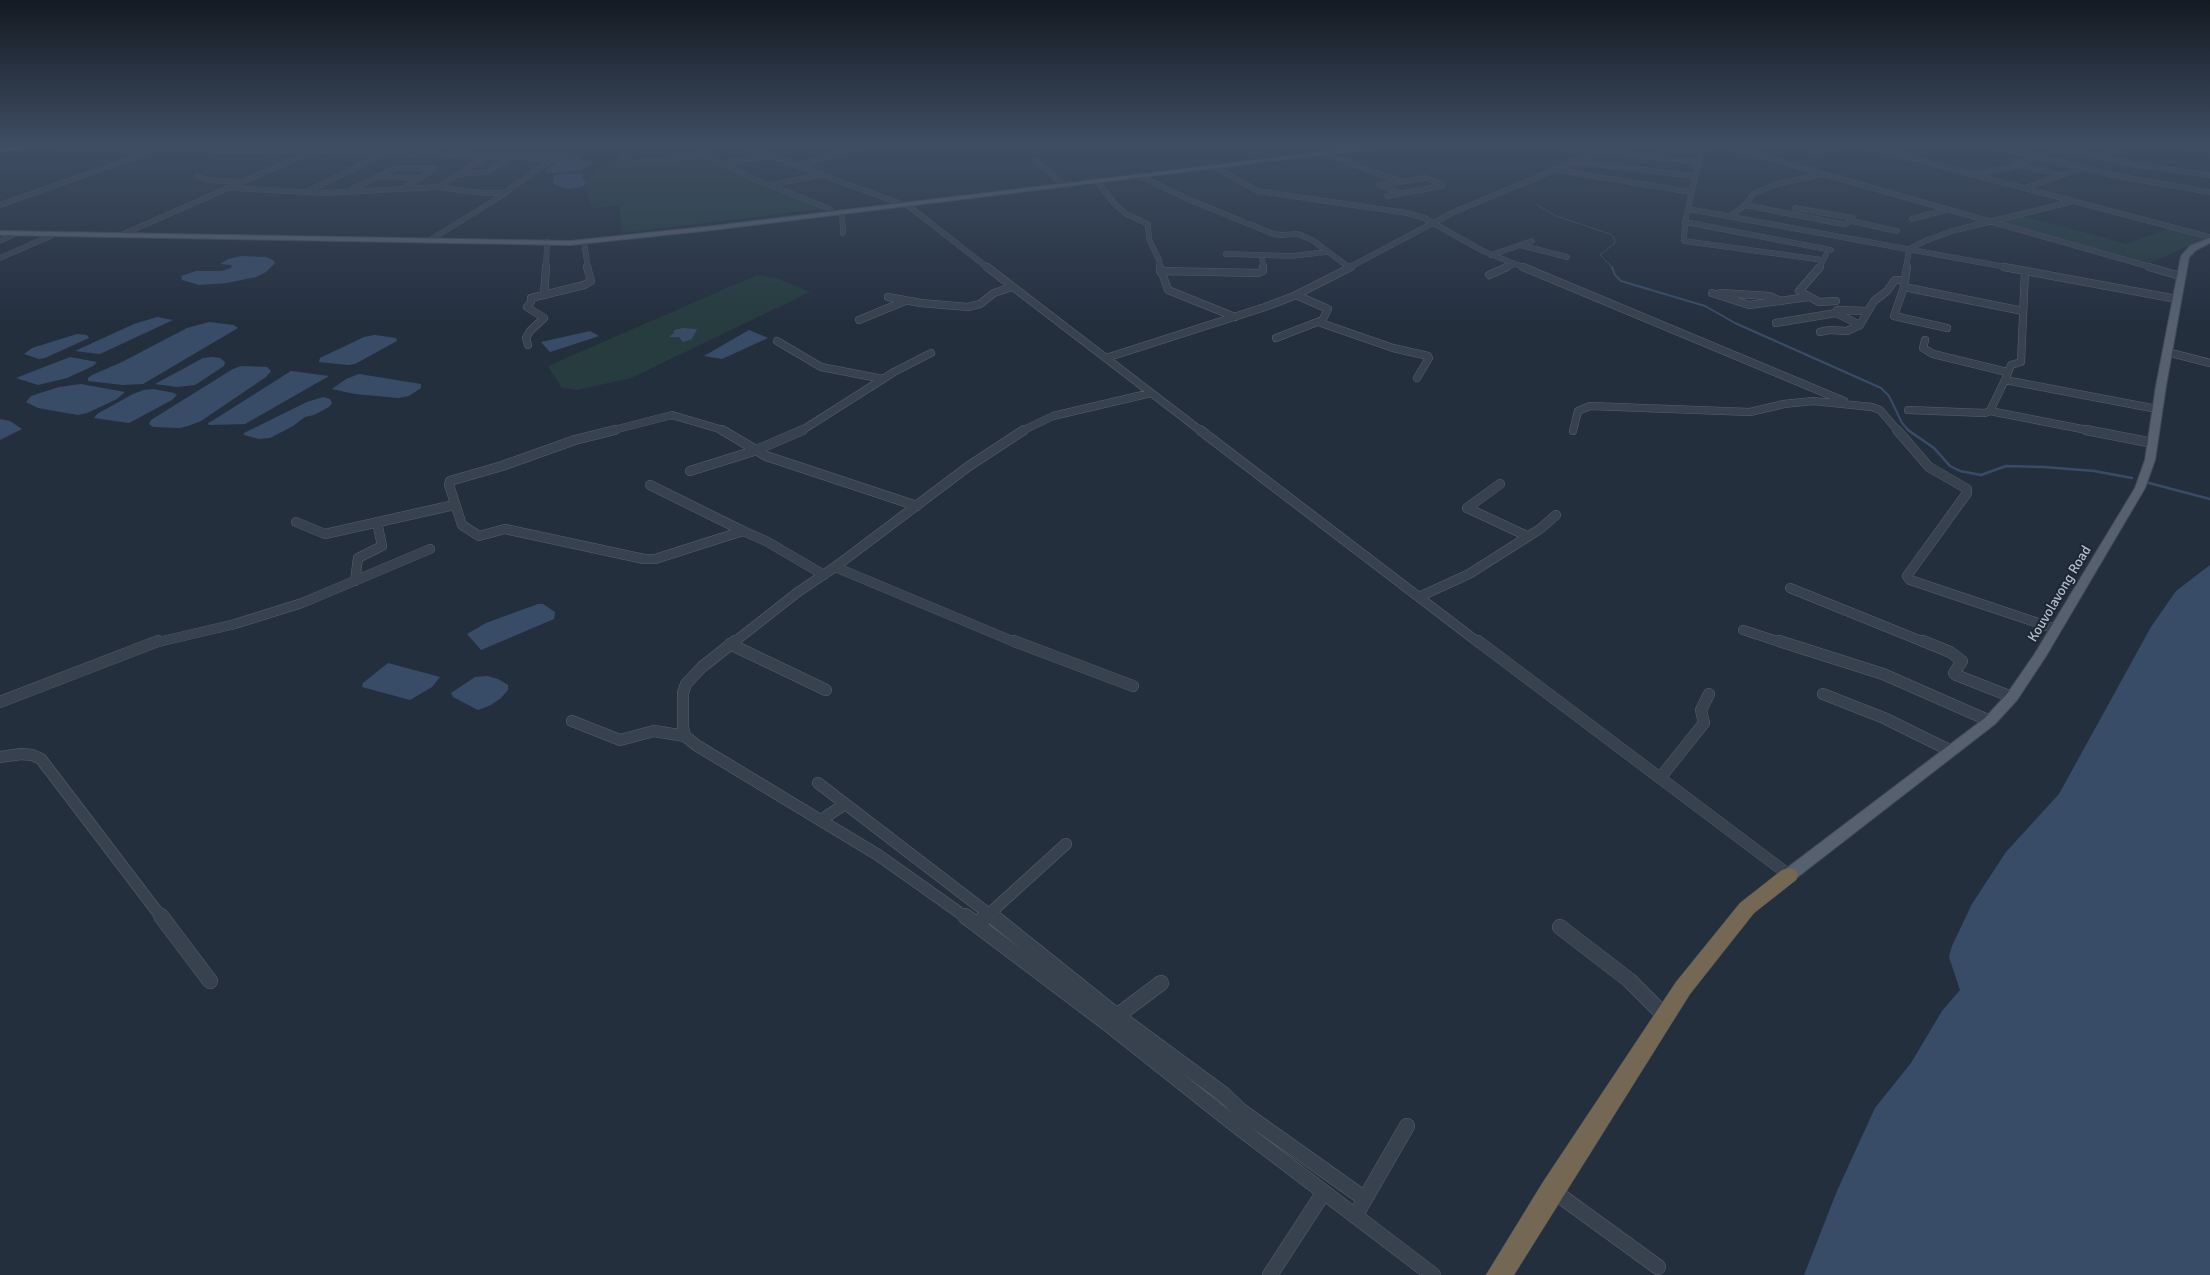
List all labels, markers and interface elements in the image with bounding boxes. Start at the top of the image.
street label: Kouvolavong Road [2025,543,2095,645]

